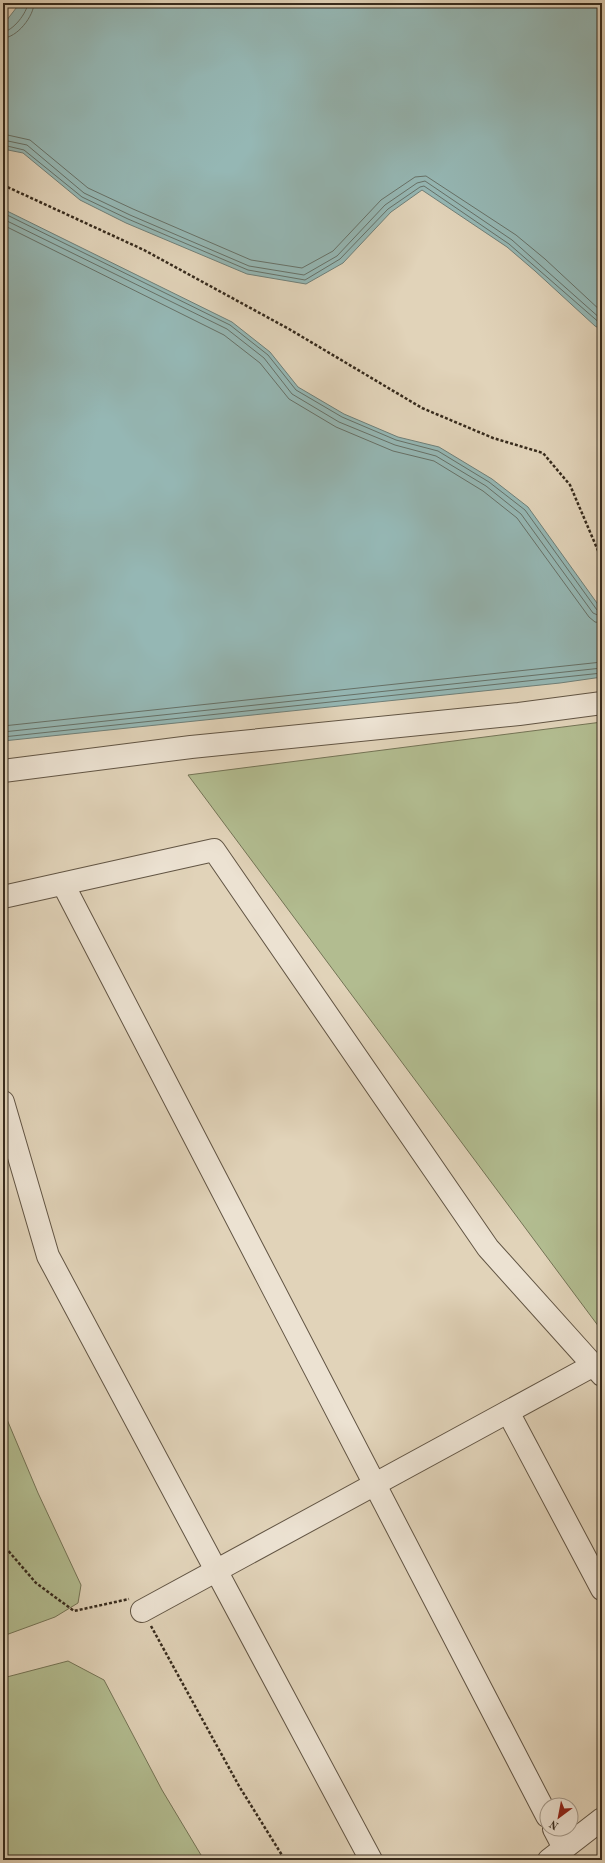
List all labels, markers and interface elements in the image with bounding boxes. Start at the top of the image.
north arrow [539,1797,579,1837]
text: N [548,1817,561,1831]

